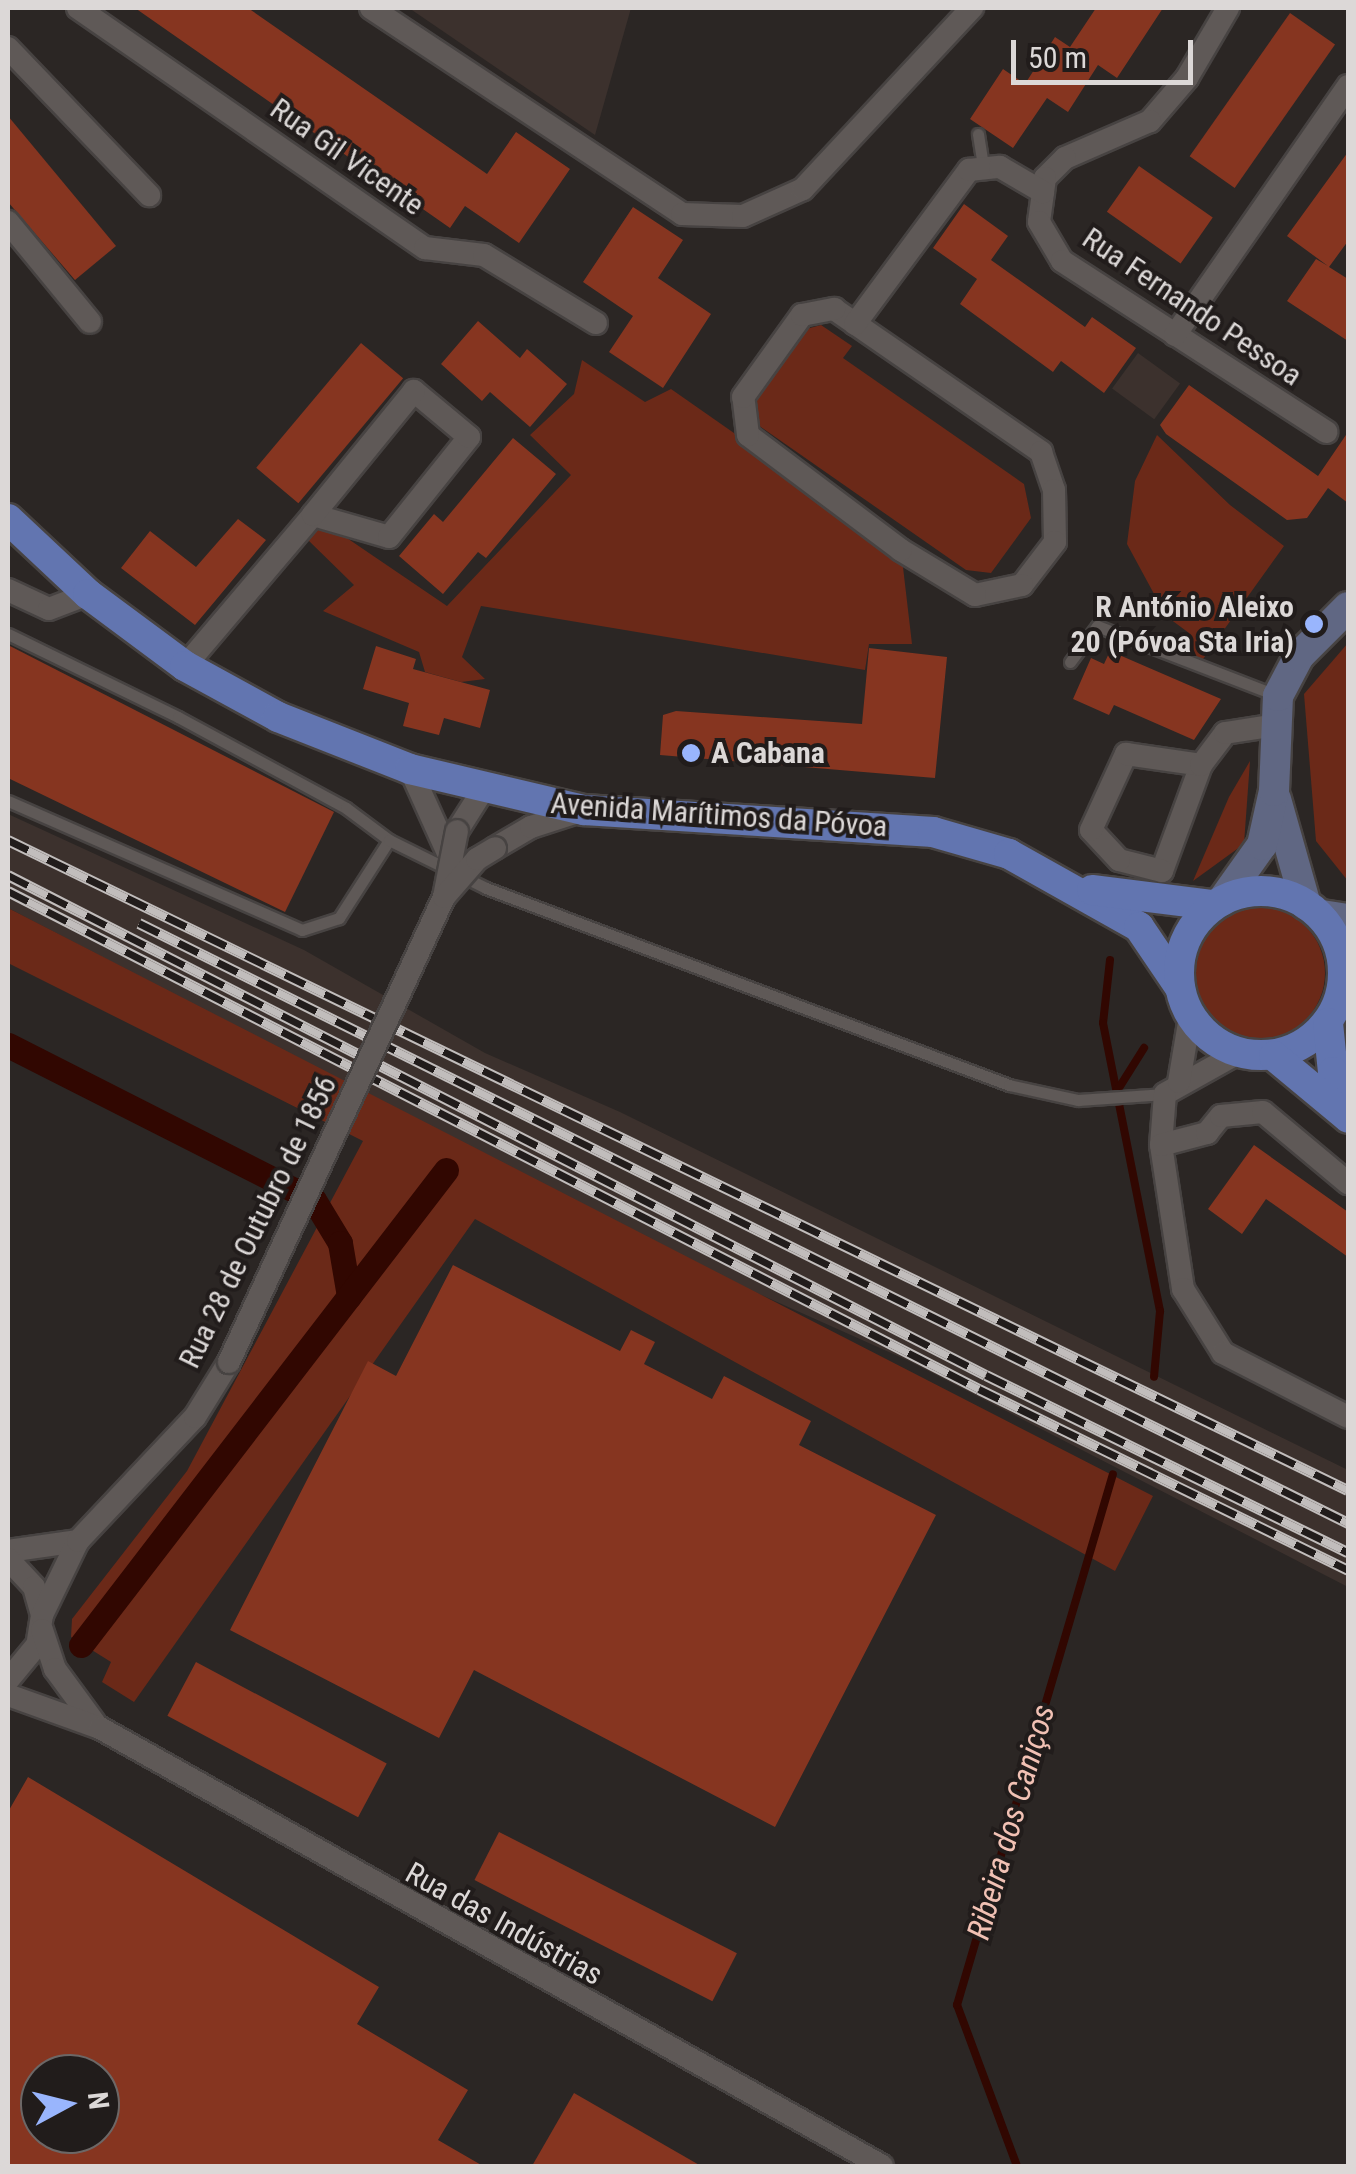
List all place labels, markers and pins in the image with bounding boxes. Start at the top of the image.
place label: R António Aleixo 20 (Póvoa Sta Iria) [1070,589,1294,660]
marker: R António Aleixo 20 (Póvoa Sta Iria) [1303,613,1325,635]
place label: A Cabana [711,735,825,771]
marker: A Cabana [680,742,702,764]

